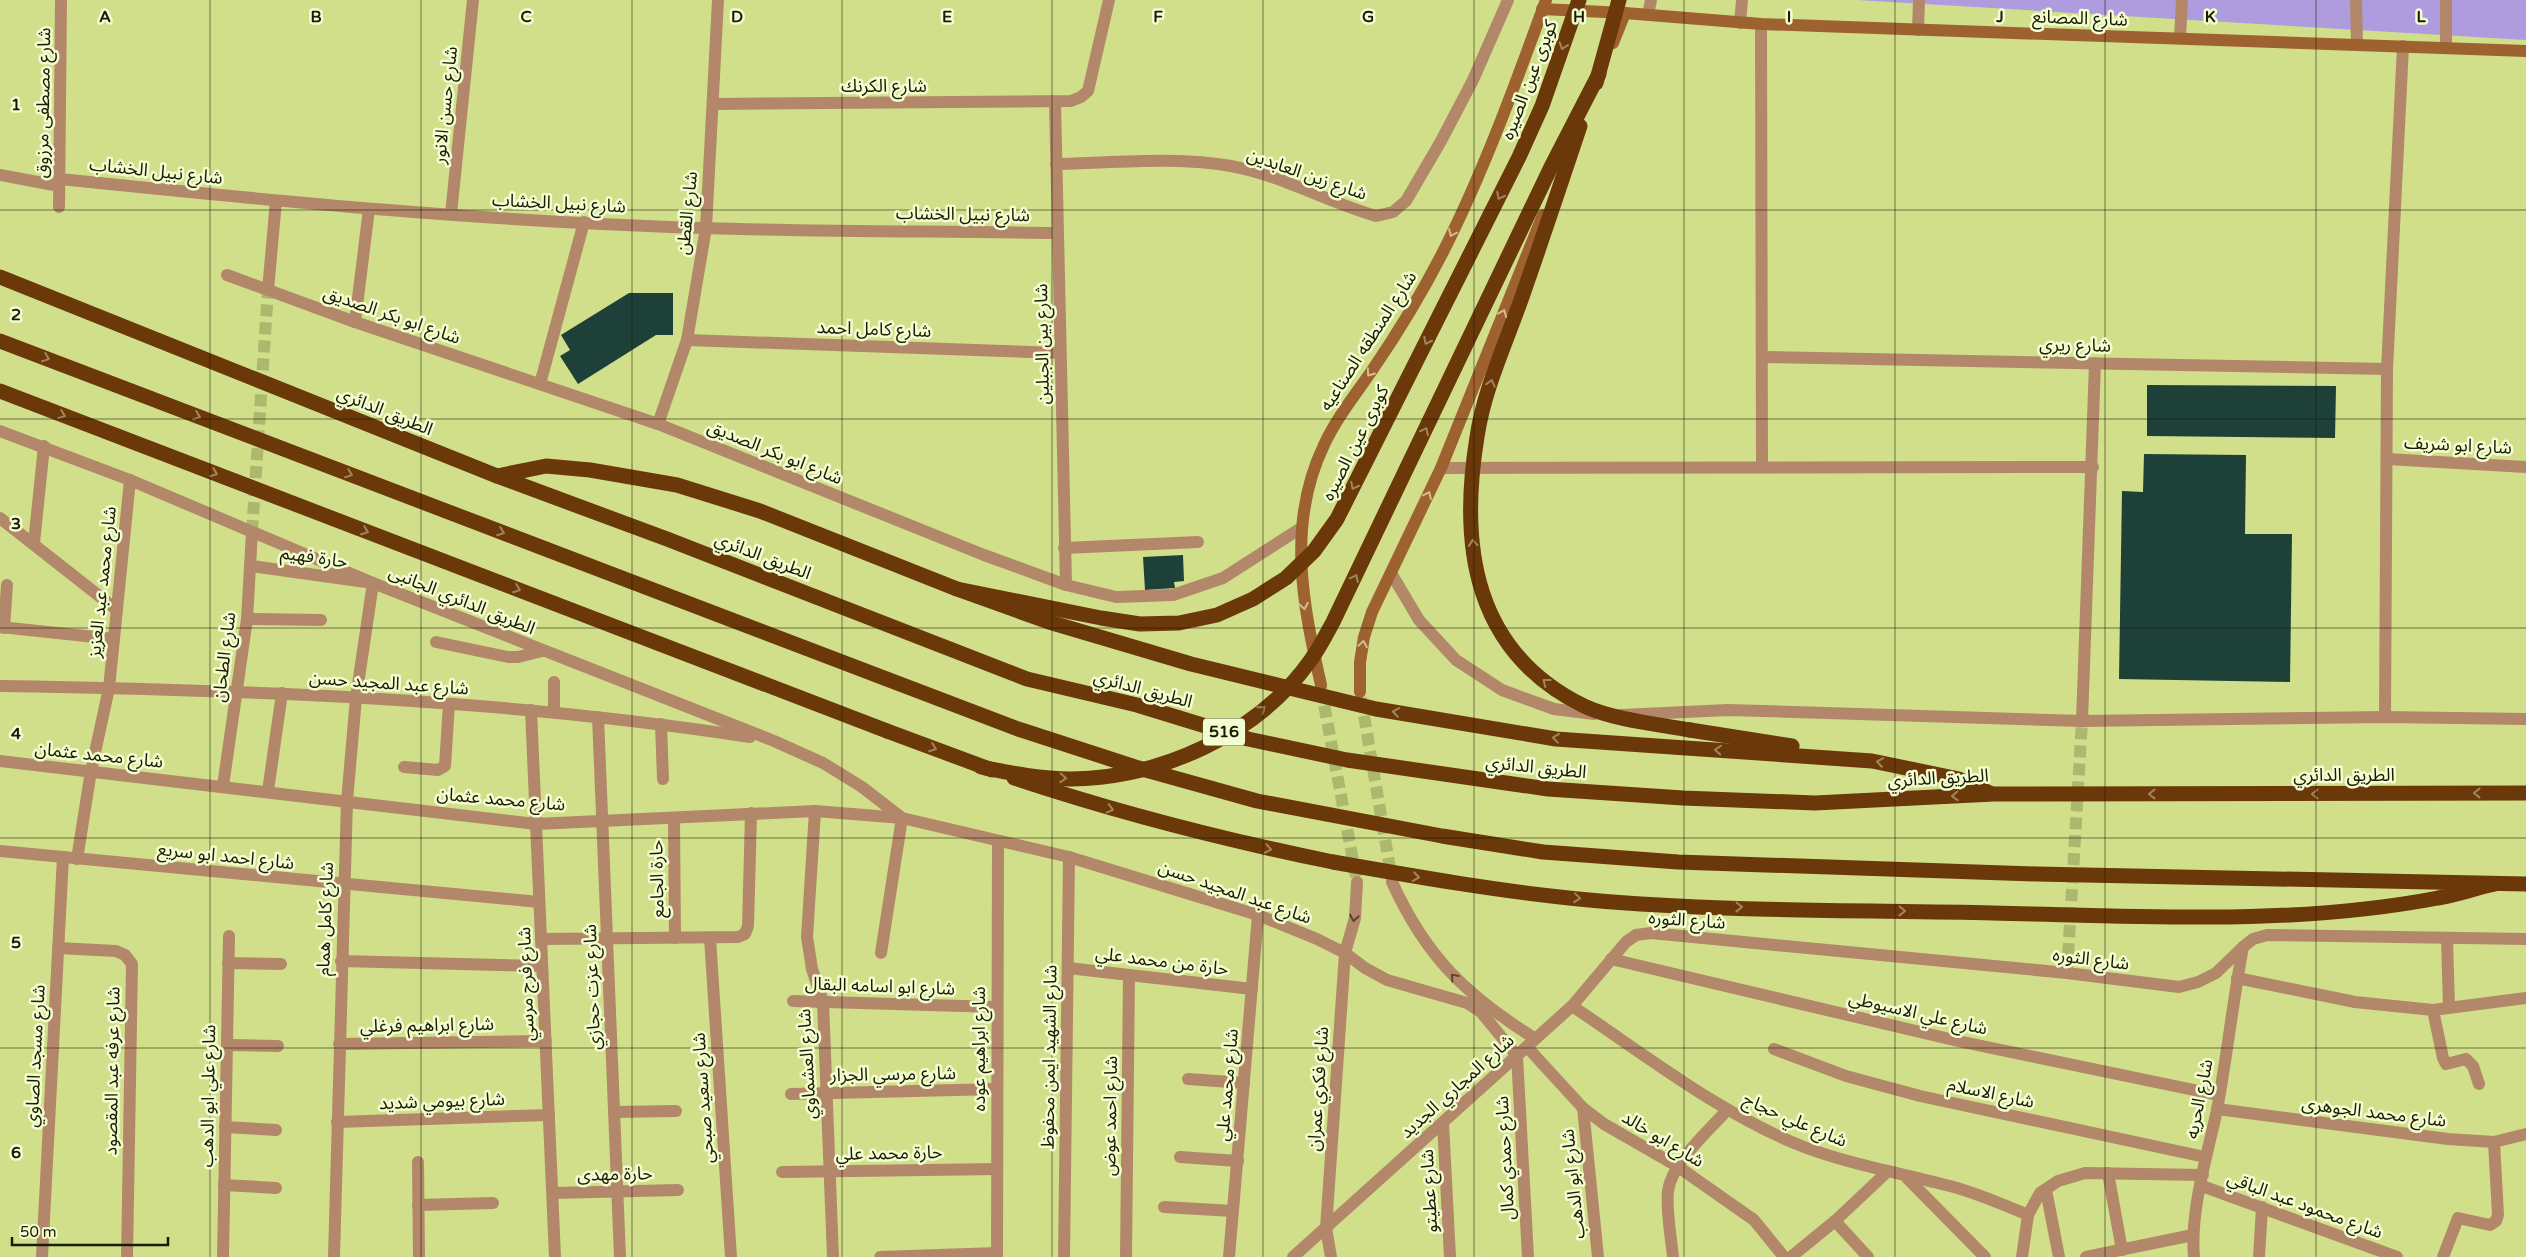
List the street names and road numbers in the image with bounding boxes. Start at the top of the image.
street label: شارع المصانع [2032,5,2128,34]
street label: كوبرى عين الصيره [1496,17,1562,143]
street label: شارع مصطفى مرزوق [31,27,58,179]
street label: شارع حسن الانور [428,45,465,166]
street label: شارع الكرنك [841,75,927,100]
street label: شارع زين العابدين [1243,143,1370,208]
street label: شارع نبيل الخشاب [88,153,224,192]
street label: شارع القطن [672,170,705,256]
street label: شارع نبيل الخشاب [491,189,627,220]
street label: شارع نبيل الخشاب [896,202,1030,229]
street label: شارع المنطقه الصناعيه [1315,267,1424,417]
street label: شارع ابو بكر الصديق [320,281,463,352]
street label: شارع بين الجبلين [1030,283,1057,405]
street label: شارع كامل احمد [816,316,932,345]
street label: شارع ريري [2039,333,2111,360]
street label: كوبرى عين الصيره [1317,381,1394,504]
street label: الطريق الدائري [333,382,436,442]
street label: شارع ابو بكر الصديق [703,415,846,492]
street label: شارع ابو شريف [2403,431,2512,462]
street label: شارع محمد عبد العزيز [83,505,124,660]
street label: الطريق الدائري [711,528,814,586]
street label: حارة فهيم [279,541,349,575]
street label: الطريق الدائري الجانبى [385,561,538,641]
street label: شارع الطحان [208,611,243,704]
street label: الطريق الدائري [1091,665,1195,715]
street label: شارع عبد المجيد حسن [308,666,470,703]
road number: 516 [1203,719,1245,746]
street label: شارع محمد عثمان [33,737,164,776]
street label: الطريق الدائري [1484,751,1588,785]
street label: الطريق الدائري [1887,764,1989,794]
street label: الطريق الدائري [2293,764,2395,788]
street label: شارع محمد عثمان [435,782,566,819]
street label: شارع احمد ابو سريع [156,838,295,877]
street label: حارة الجامع [645,840,672,918]
street label: شارع عبد المجيد حسن [1155,856,1314,931]
street label: شارع كامل همام [312,861,341,977]
street label: شارع الثوره [1648,906,1726,937]
street label: شارع عزت حجازي [579,924,608,1050]
street label: شارع فرج مرسي [513,926,542,1042]
street label: حارة من محمد علي [1094,942,1230,982]
street label: شارع الثوره [2051,943,2131,978]
street label: شارع الشهيد ايمن محفوظ [1036,965,1065,1149]
street label: شارع ابو اسامه البقال [804,972,956,1003]
street label: شارع مسجد الصاوي [20,984,53,1128]
street label: شارع عرفه عبد المقصود [100,986,127,1156]
street label: شارع ابراهيم عوده [968,986,993,1112]
street label: شارع علي الاسيوطي [1846,986,1989,1043]
street label: شارع العشماوي [793,1008,824,1120]
street label: شارع ابراهيم فرغلي [360,1013,494,1040]
street label: شارع علي ابو الدهب [196,1024,223,1168]
street label: شارع فكري عمران [1303,1026,1336,1152]
street label: شارع محمد علي [1211,1028,1246,1143]
street label: شارع المجاري الجديد [1395,1029,1521,1145]
street label: شارع سعيد صبحي [687,1031,722,1164]
street label: شارع احمد عوض [1098,1056,1125,1176]
street label: شارع الحريه [2180,1057,2220,1141]
street label: شارع مرسي الجزار [829,1062,956,1089]
street label: شارع الاسلام [1945,1073,2036,1116]
street label: شارع بيومي شديد [379,1088,505,1117]
street label: شارع علي حجاج [1738,1088,1850,1155]
street label: شارع محمد الجوهرى [2300,1092,2448,1135]
street label: شارع حمدي كمال [1491,1095,1522,1221]
street label: شارع ابو خالد [1616,1106,1708,1175]
street label: شارع ابو الدهب [1556,1128,1593,1240]
street label: حارة محمد علي [835,1141,943,1167]
street label: شارع عطيتو [1416,1149,1445,1233]
street label: حارة مهدى [577,1162,653,1186]
street label: شارع محمود عبد الباقي [2223,1167,2386,1246]

